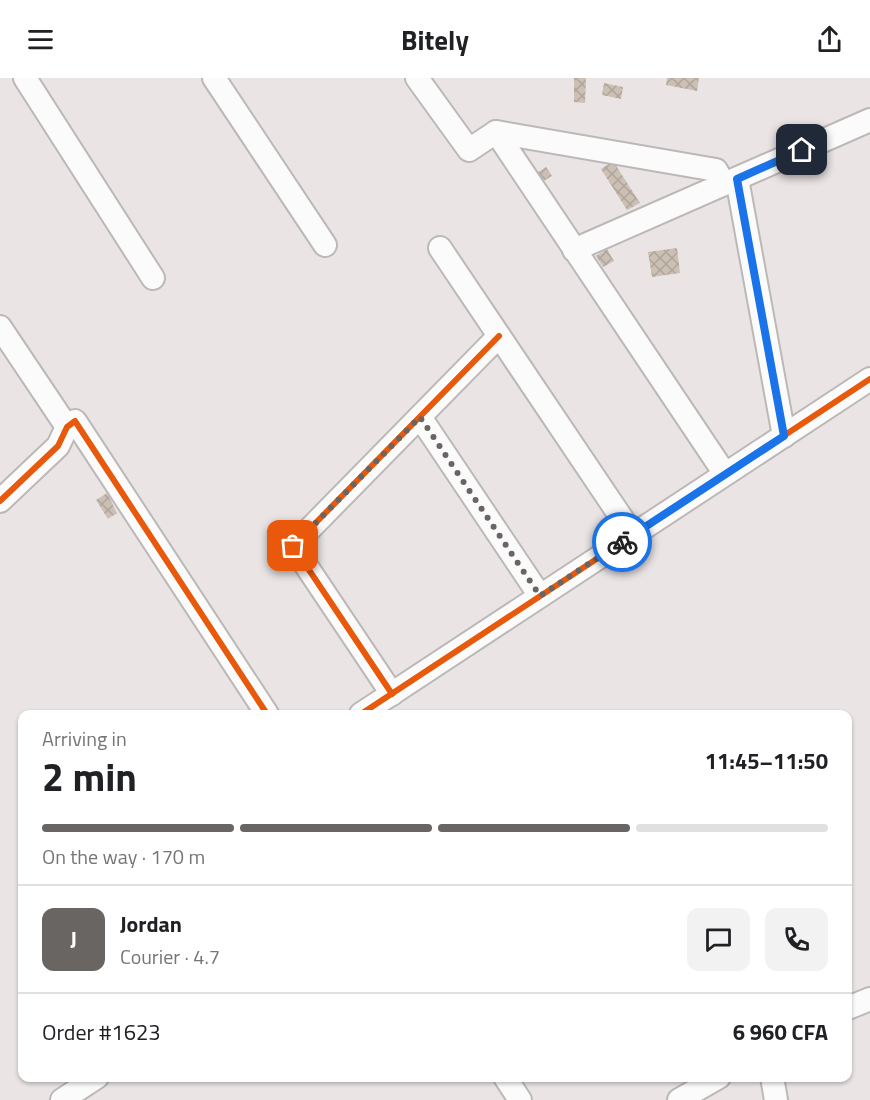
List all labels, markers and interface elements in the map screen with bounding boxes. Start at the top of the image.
text: Bitely [401,19,469,60]
icon: menu [24,23,57,56]
icon: share [813,23,846,56]
pin [776,124,827,175]
icon: home [785,133,818,166]
courier [592,512,652,572]
pin [267,520,318,571]
icon: bike [606,526,639,559]
icon: bag [276,529,309,562]
text: Arriving in [42,723,127,754]
text: 11:45–11:50 [705,744,828,778]
text: 2 min [42,747,137,806]
text: On the way · 170 m [42,841,205,872]
text: Jordan [120,907,182,941]
button: chat [687,908,750,971]
button: phone [765,908,828,971]
text: J [70,922,77,956]
text: Courier · 4.7 [120,941,220,972]
text: Order #1623 [42,1015,161,1049]
text: 6 960 CFA [733,1015,828,1049]

